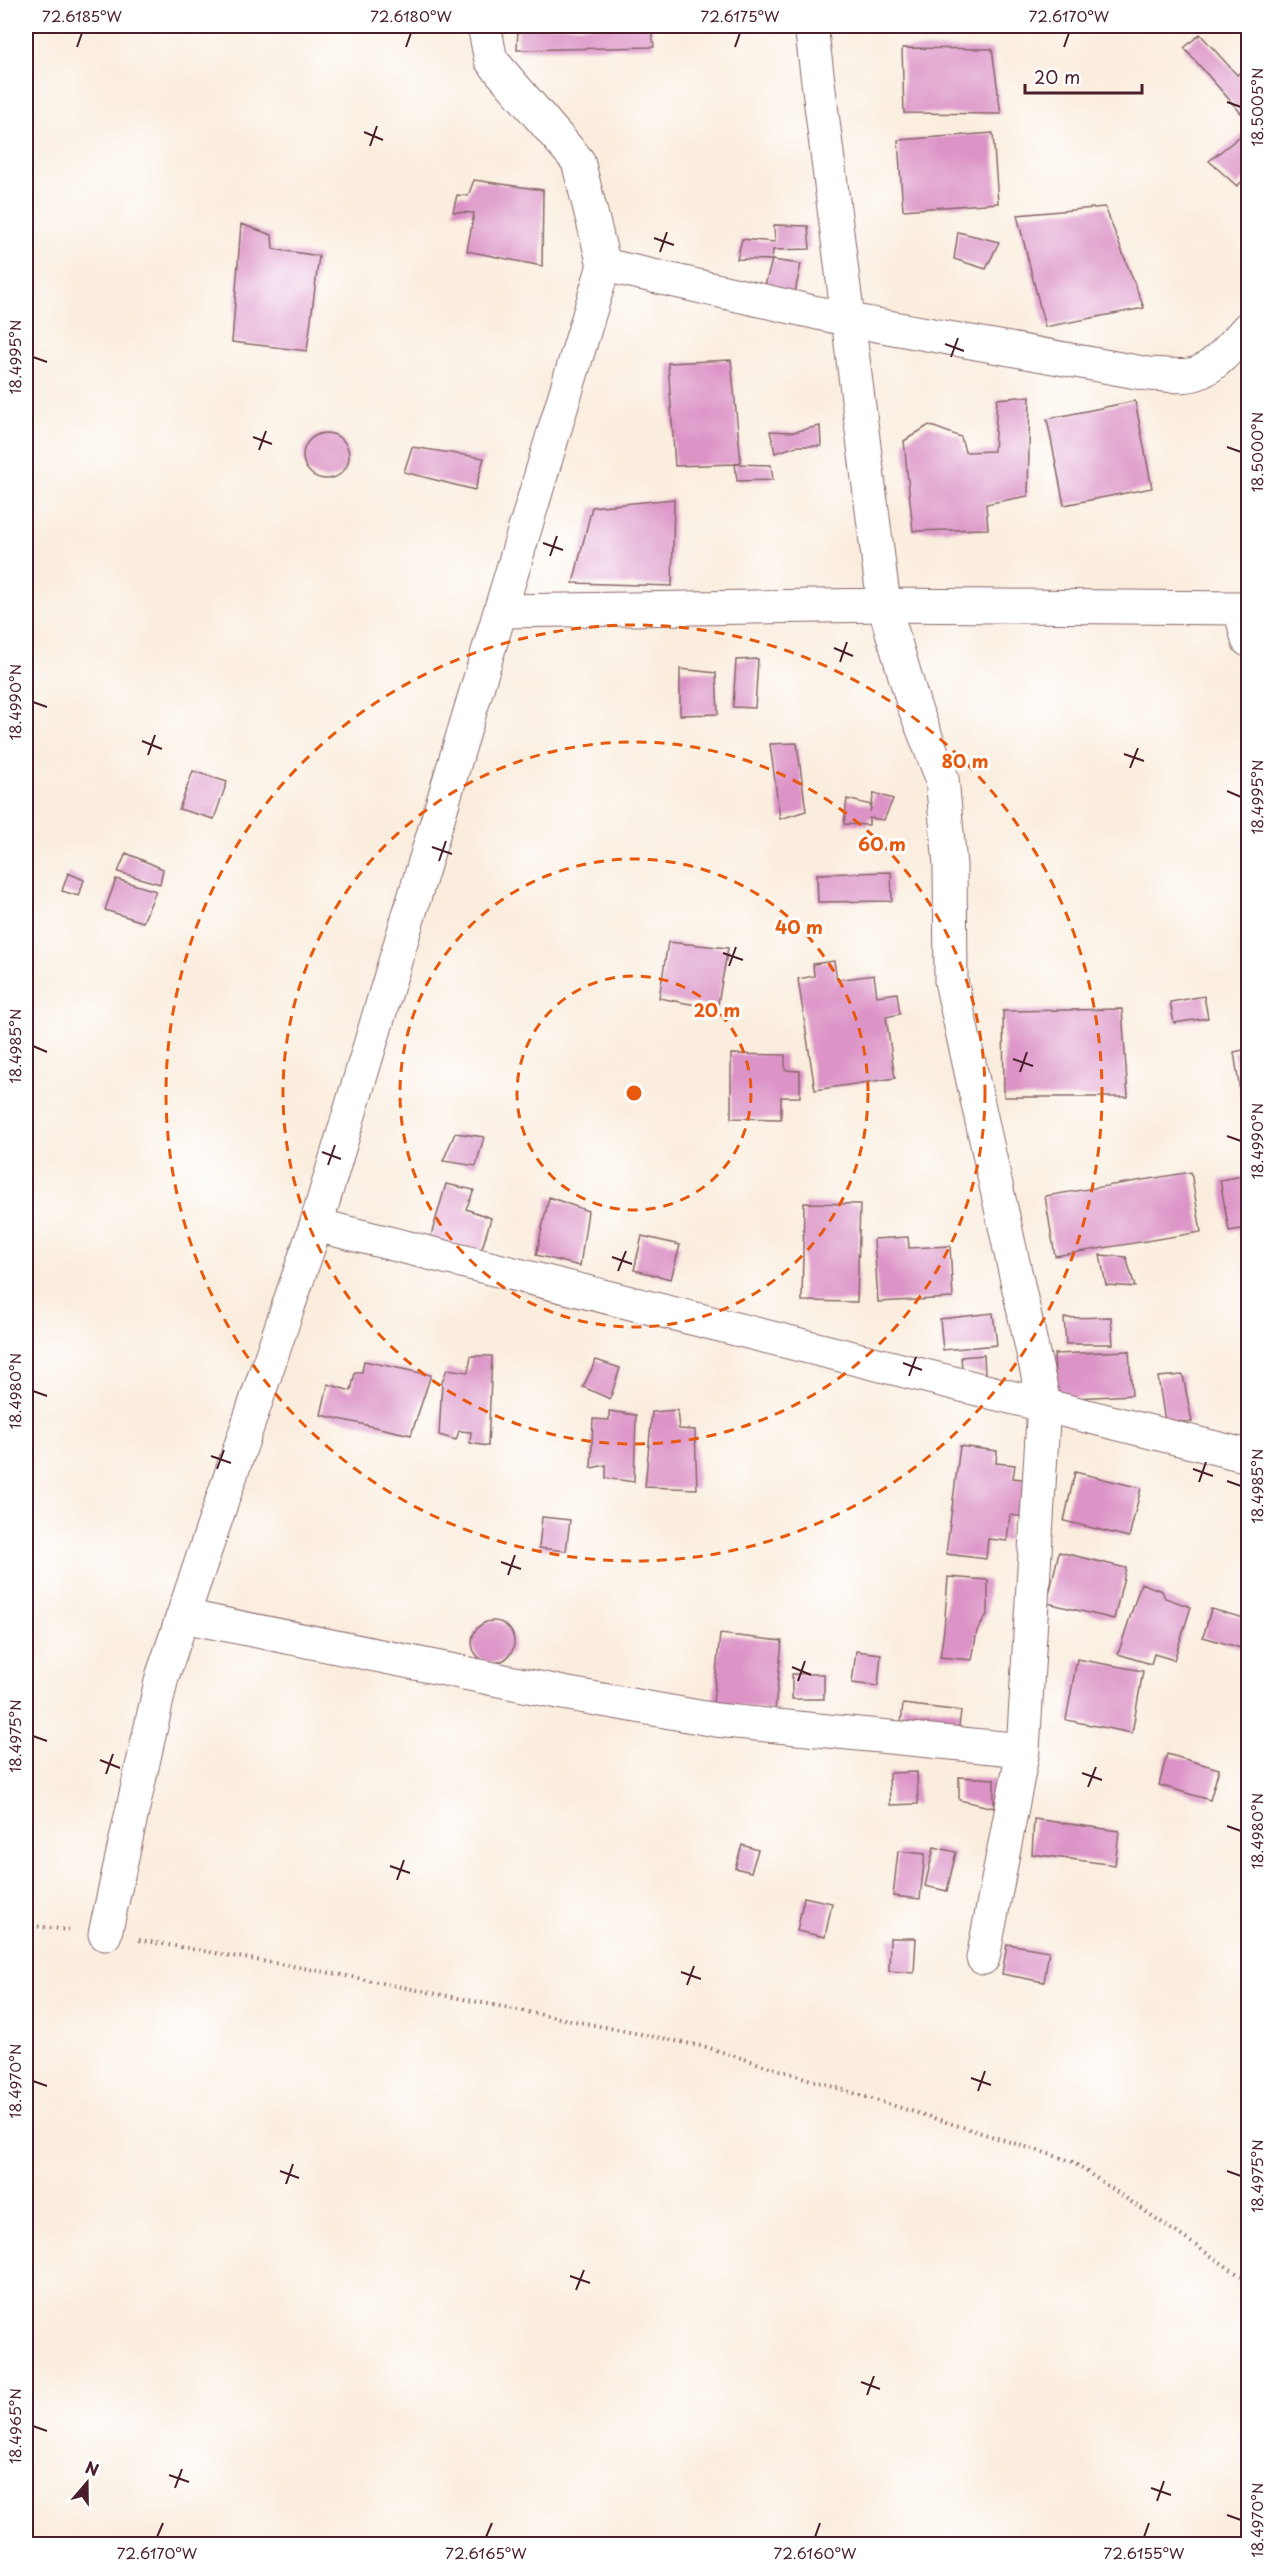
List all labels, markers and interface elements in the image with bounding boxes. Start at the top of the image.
text: 72.6185°W [42,4,123,27]
text: 72.6180°W [370,4,452,27]
text: 72.6175°W [701,4,780,27]
text: 72.6170°W [1029,4,1110,27]
scale bar [1025,57,1142,95]
text: 20 m [1034,63,1080,90]
text: 18.5005°N [1245,68,1268,146]
text: 18.4995°N [3,319,26,395]
text: 18.5000°N [1245,412,1268,492]
text: 18.4990°N [3,664,26,740]
text: 80 m [941,747,989,774]
text: 18.4995°N [1245,759,1268,835]
text: 60 m [858,830,906,857]
text: 40 m [775,913,823,940]
text: 20 m [694,996,740,1023]
text: 18.4985°N [3,1009,26,1083]
centre of rings [624,1083,644,1103]
text: 18.4990°N [1245,1103,1268,1179]
text: 18.4980°N [3,1353,26,1429]
text: 18.4985°N [1245,1449,1268,1523]
text: 18.4975°N [3,1699,26,1773]
text: 18.4980°N [1245,1793,1268,1869]
text: 18.4970°N [3,2044,26,2118]
text: 18.4975°N [1245,2139,1268,2213]
text: 18.4965°N [3,2388,26,2464]
north arrow [57,2453,117,2513]
text: N [82,2455,103,2481]
text: 18.4970°N [1245,2483,1268,2557]
text: 72.6170°W [117,2541,198,2564]
text: 72.6165°W [445,2541,527,2564]
text: 72.6160°W [774,2541,857,2564]
text: 72.6155°W [1104,2541,1185,2564]

